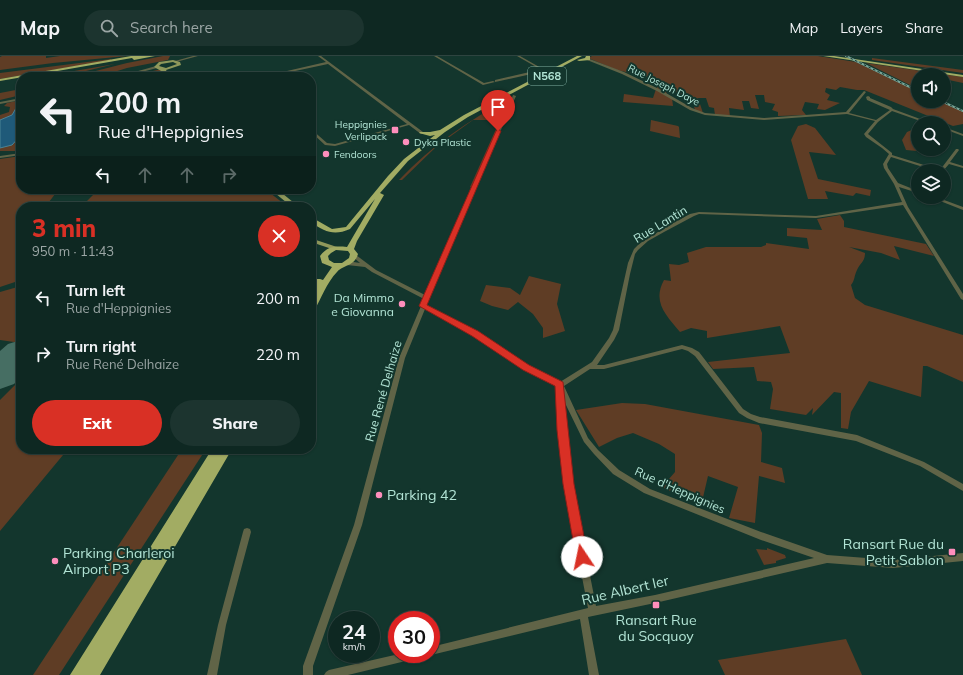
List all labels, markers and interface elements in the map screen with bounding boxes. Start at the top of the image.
search box [84,10,364,46]
text: Map [20,16,60,40]
icon: search [98,17,120,39]
text: Search here [130,18,213,37]
text: Map [789,19,818,37]
text: Layers [840,19,883,37]
text: Share [905,19,943,37]
street label: Rue Joseph Daye [626,61,702,109]
road number: N568 [528,67,566,85]
map controls [911,68,951,204]
button: sound [911,68,951,108]
text: 200 m [98,85,181,120]
icon: left [32,88,84,140]
pin [481,90,515,131]
icon: arrive [487,96,509,118]
button: search [911,116,951,156]
place label: Heppignies Verlipack [335,118,388,143]
text: Rue d'Heppignies [98,120,244,143]
marker: Heppignies Verlipack [390,125,400,135]
place label: Dyka Plastic [414,136,471,149]
marker: Dyka Plastic [401,137,411,147]
place label: Fendoors [334,148,377,161]
marker: Fendoors [321,149,331,159]
icon: left [92,164,114,186]
icon: ahead [134,164,156,186]
icon: ahead [176,164,198,186]
icon: right [218,164,240,186]
button: layers [911,164,951,204]
street label: Rue Lantin [631,202,689,246]
text: 3 min [32,213,96,243]
button: close [258,215,300,257]
text: 950 m · 11:43 [32,243,114,259]
text: Turn left [66,281,125,300]
icon: left [32,287,54,309]
text: 200 m [256,289,300,308]
place label: Da Mimmo e Giovanna [331,290,394,319]
marker: Da Mimmo e Giovanna [397,299,407,309]
text: Rue d'Heppignies [66,300,171,316]
text: Turn right [66,337,136,356]
street label: Rue René Delhaize [361,339,405,443]
icon: right [32,343,54,365]
text: 220 m [256,345,300,364]
text: Rue René Delhaize [66,356,179,372]
button: Exit [32,400,162,446]
button: Share [170,400,300,446]
street label: Rue d'Heppignies [632,463,728,517]
place label: Parking 42 [387,486,457,504]
marker: Parking 42 [374,490,384,500]
place label: Ransart Rue du Petit Sablon [843,535,944,569]
position arrow [561,536,603,578]
place label: Parking Charleroi Airport P3 [63,544,175,578]
marker: Ransart Rue du Petit Sablon [947,547,957,557]
marker: Parking Charleroi Airport P3 [50,556,60,566]
street label: Rue Albert Ier [580,571,671,609]
marker: Ransart Rue du Socquoy [651,600,661,610]
speed limit sign: 30 [388,611,440,663]
place label: Ransart Rue du Socquoy [616,611,697,645]
text: 24 [342,619,366,644]
text: km/h [343,640,365,653]

